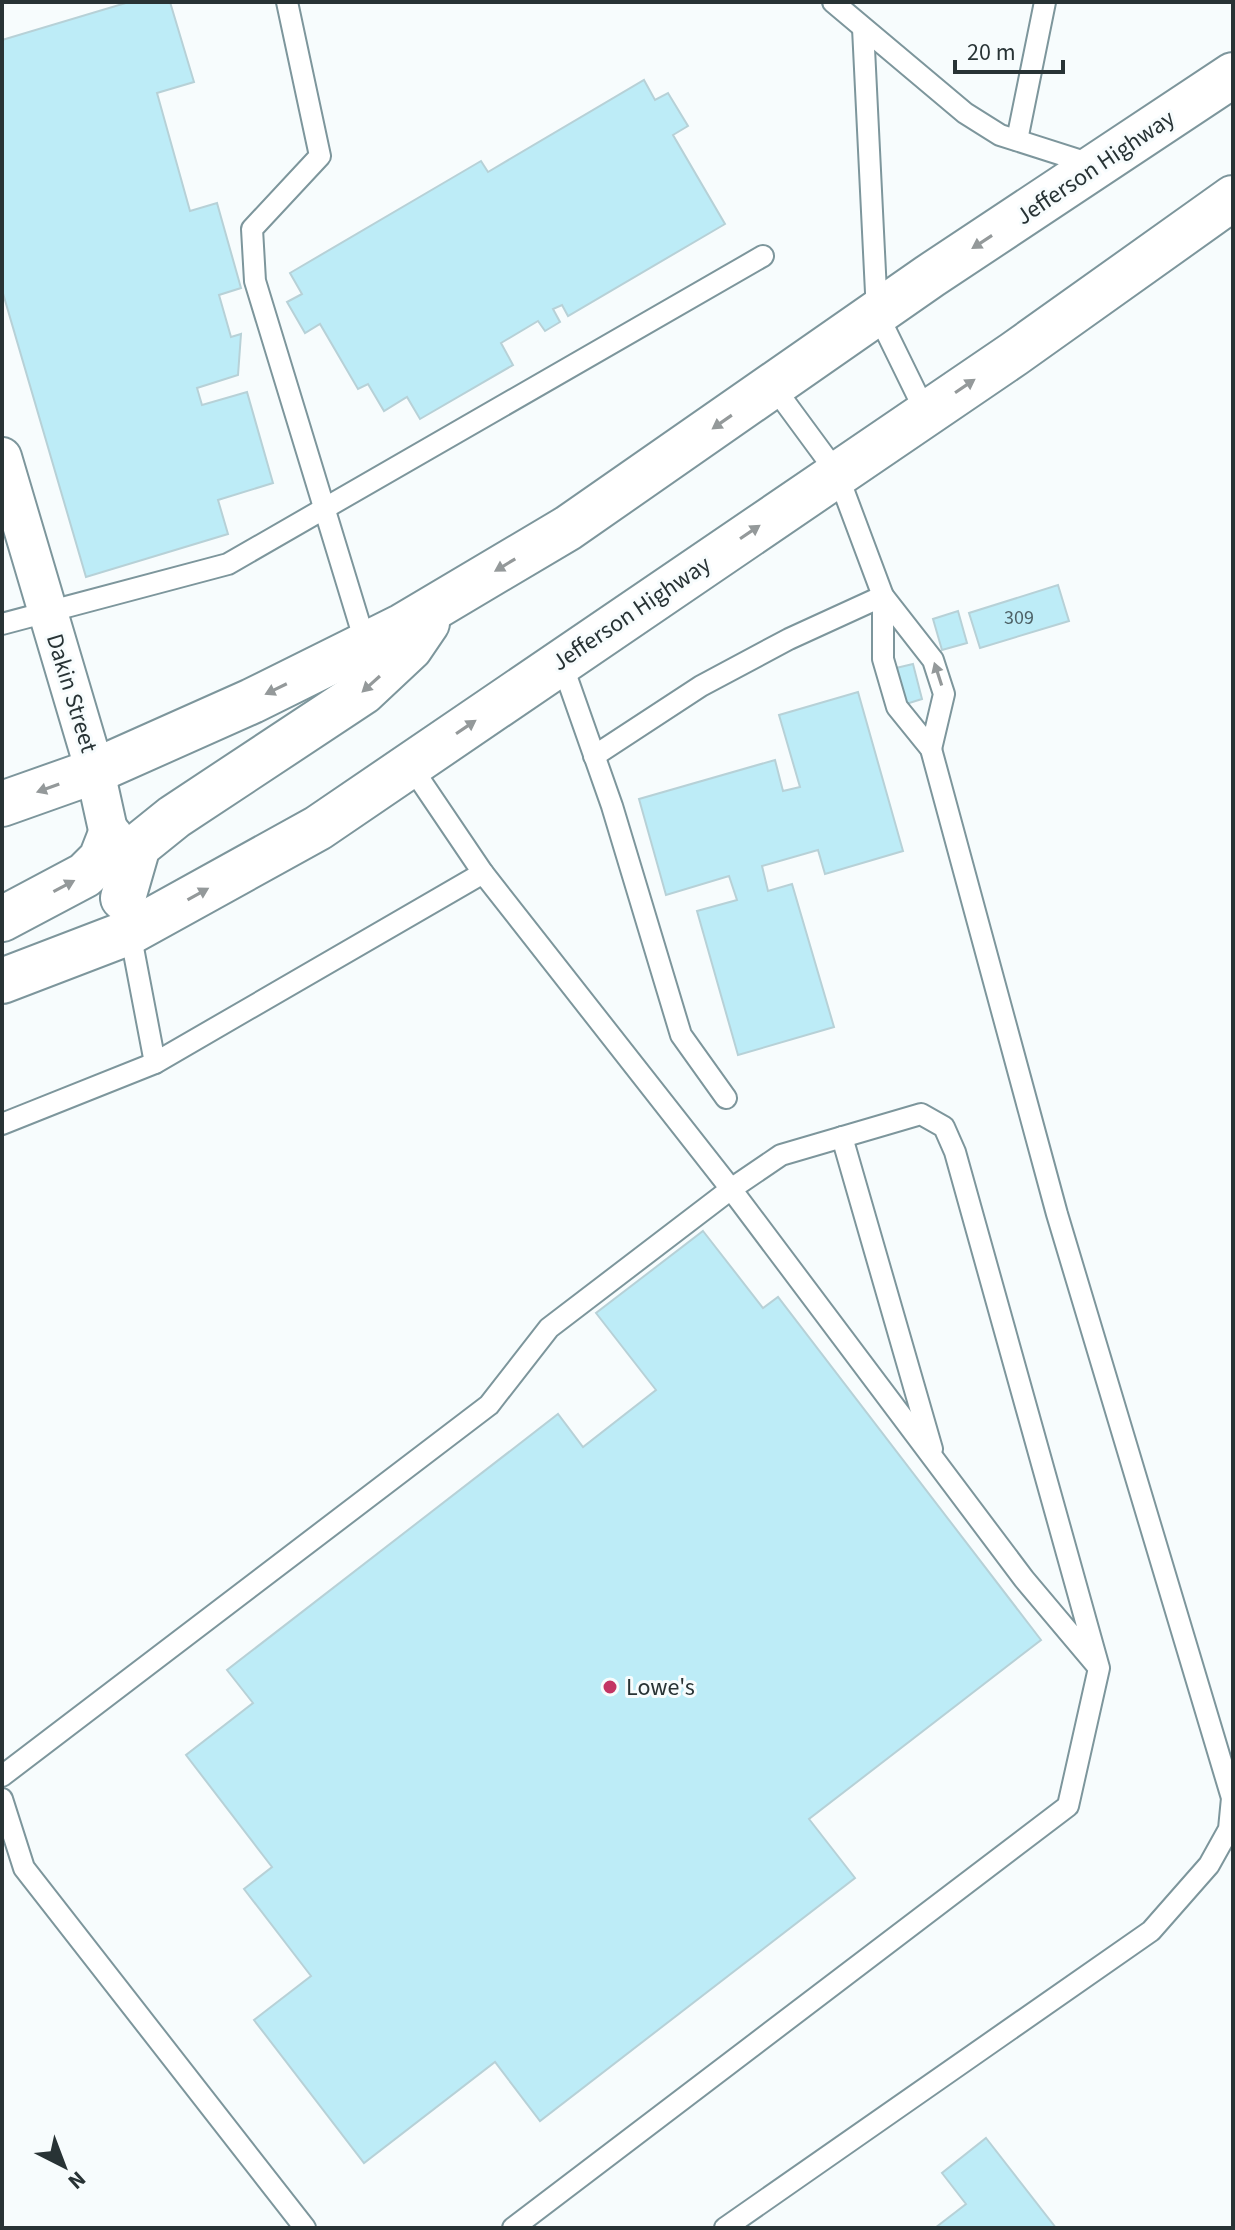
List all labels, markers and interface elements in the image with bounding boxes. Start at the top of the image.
scale bar [955,24,1063,74]
text: 20 m [967,35,1016,70]
street label: Jefferson Highway [1009,101,1182,234]
one-way arrow [971,234,992,249]
one-way arrow [954,380,976,394]
one-way arrow [711,414,732,429]
one-way arrow [739,526,761,540]
street label: Jefferson Highway [545,547,718,680]
one-way arrow [494,558,516,572]
house number: 309 [1004,604,1034,632]
street label: Dakin Street [37,629,106,757]
one-way arrow [931,662,944,686]
one-way arrow [362,675,381,693]
one-way arrow [265,682,288,696]
one-way arrow [455,720,477,734]
one-way arrow [36,782,60,794]
one-way arrow [53,880,76,893]
one-way arrow [187,887,210,901]
place label: Lowe's [626,1670,695,1705]
marker: Lowe's [601,1678,619,1696]
north arrow [24,2126,104,2206]
text: N [61,2163,93,2197]

